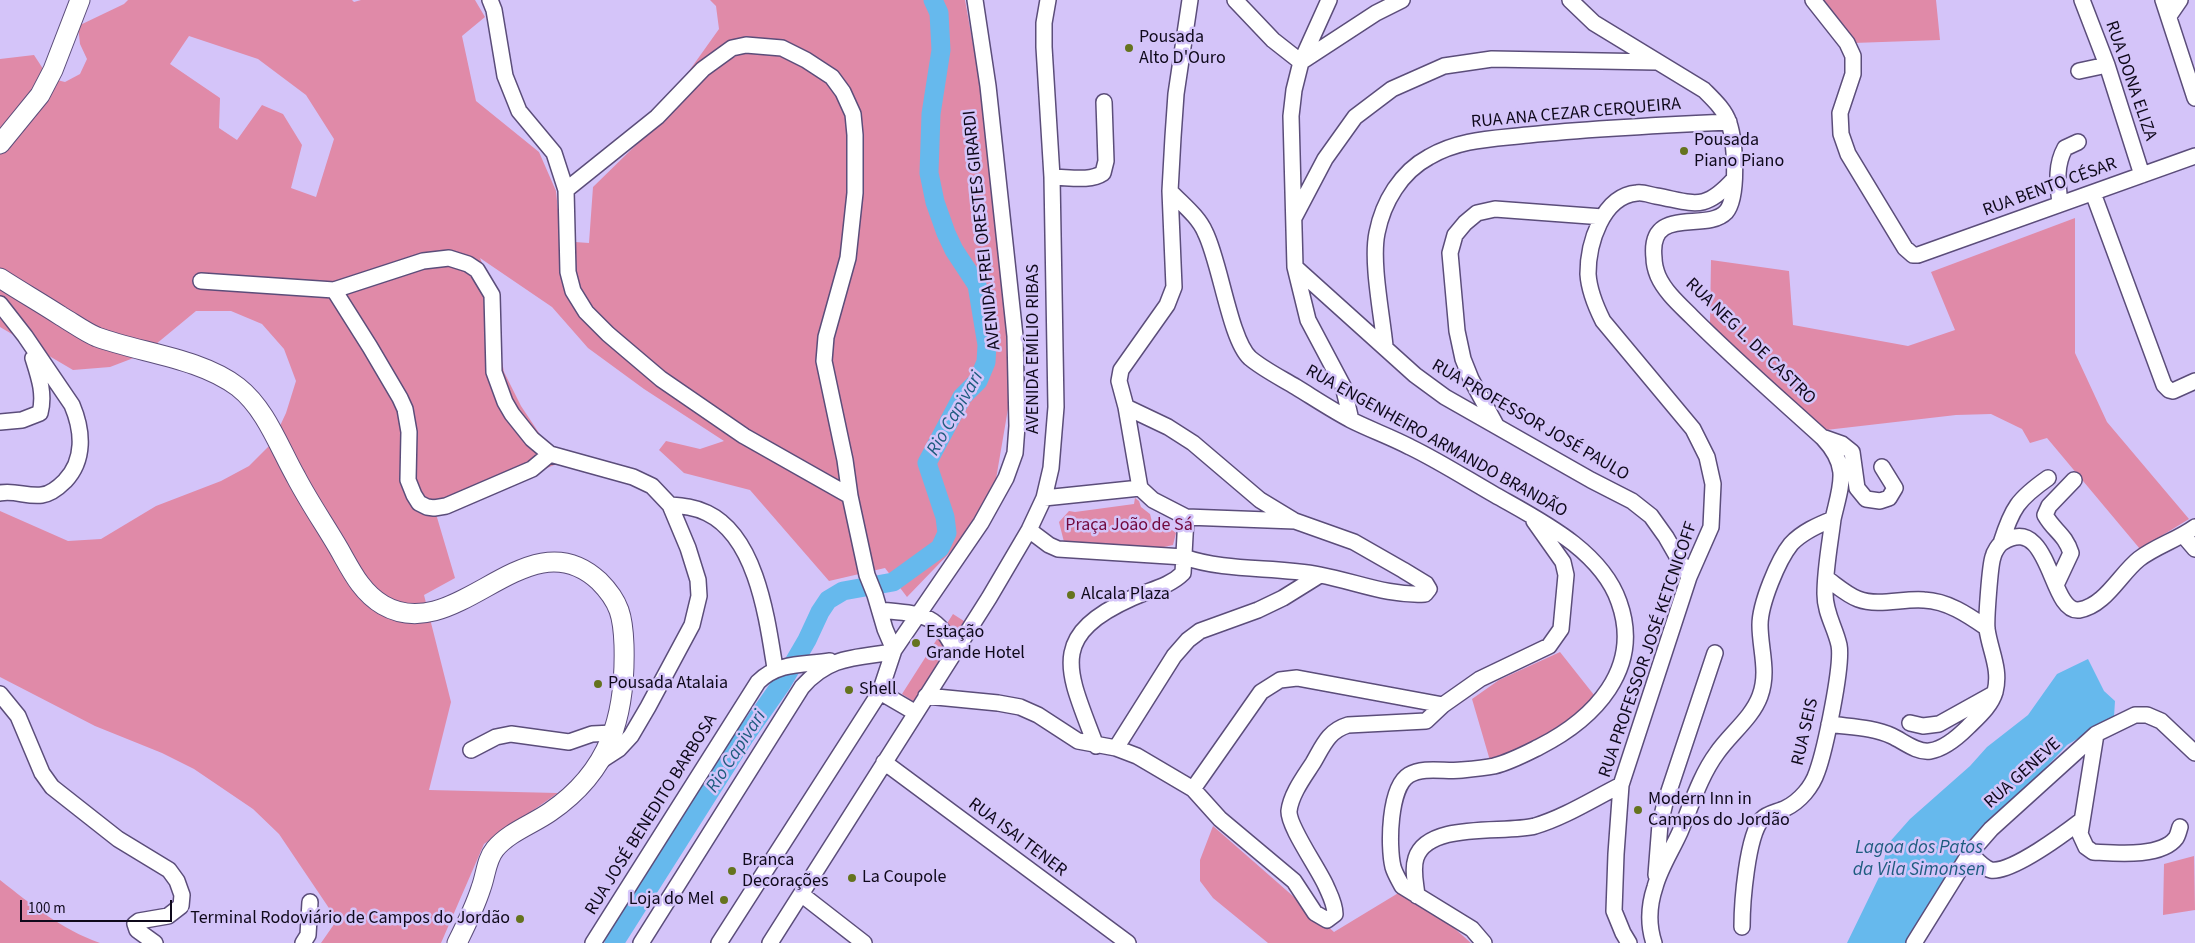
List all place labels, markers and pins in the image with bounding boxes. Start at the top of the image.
place label: Pousada Alto D'Ouro [1139,27,1226,70]
marker: Pousada Alto D'Ouro [1123,42,1135,54]
place label: Pousada Piano Piano [1694,130,1784,172]
marker: Pousada Piano Piano [1678,145,1690,157]
place label: Alcala Plaza [1081,584,1170,606]
marker: Alcala Plaza [1065,589,1077,601]
place label: Estação Grande Hotel [926,622,1025,664]
marker: Estação Grande Hotel [910,637,922,649]
place label: Pousada Atalaia [608,673,728,695]
marker: Pousada Atalaia [592,678,604,690]
place label: Shell [859,679,897,701]
marker: Shell [843,684,855,696]
place label: Modern Inn in Campos do Jordão [1648,789,1790,832]
marker: Modern Inn in Campos do Jordão [1632,804,1644,816]
place label: Branca Decorações [742,850,829,892]
marker: Branca Decorações [726,865,738,877]
place label: La Coupole [862,867,947,889]
marker: La Coupole [846,872,858,884]
place label: Loja do Mel [629,889,714,911]
marker: Loja do Mel [718,894,730,906]
place label: Terminal Rodoviário de Campos do Jordão [190,908,510,930]
marker: Terminal Rodoviário de Campos do Jordão [514,913,526,925]

